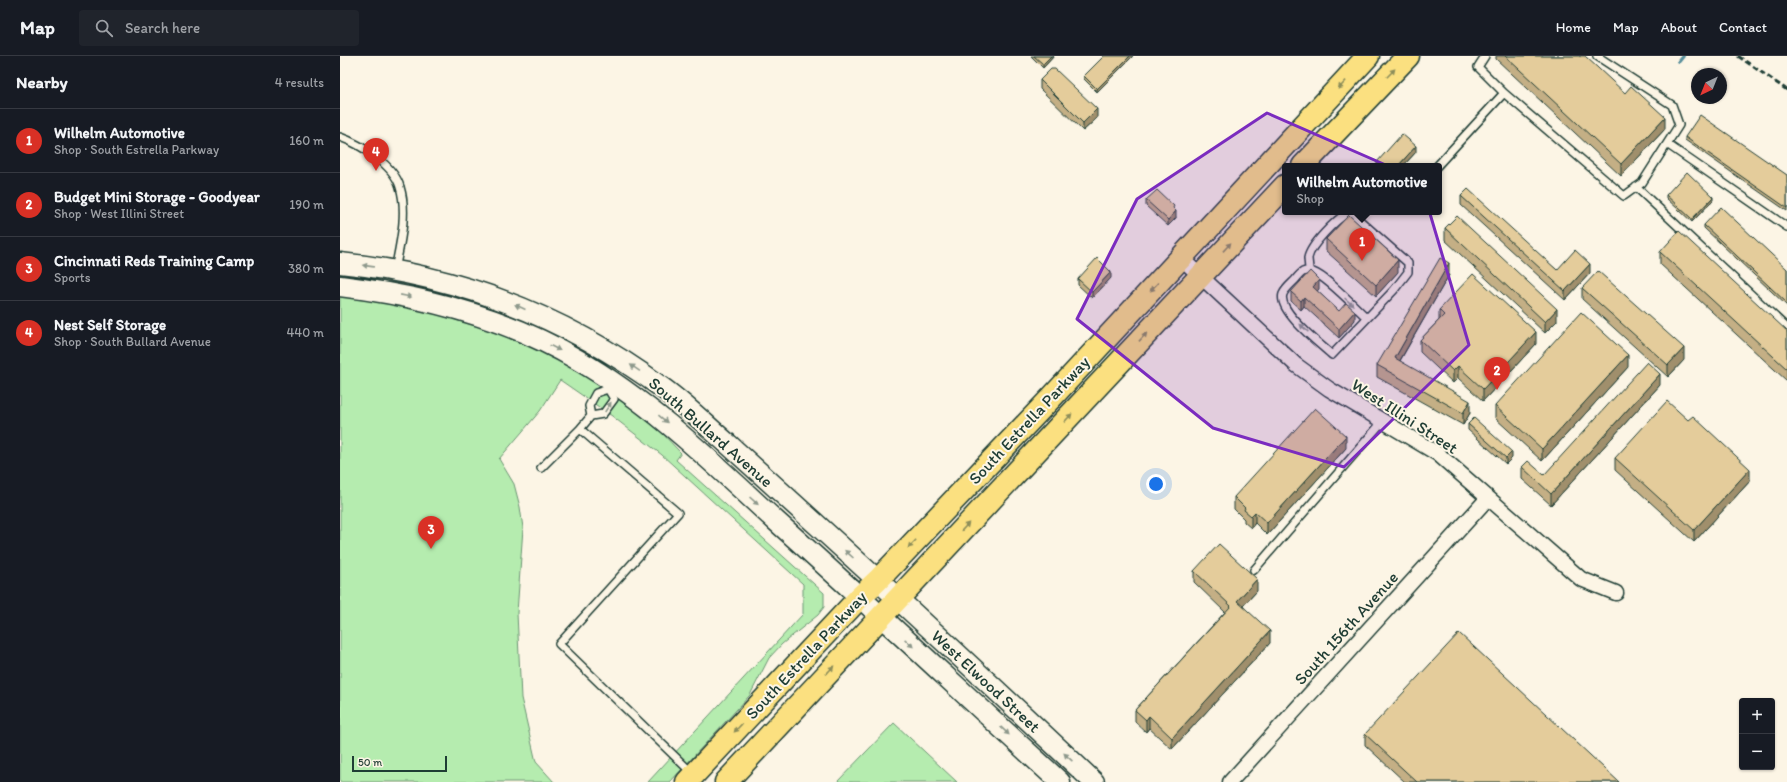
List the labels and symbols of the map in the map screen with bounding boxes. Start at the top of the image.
one-way arrow [1387,68,1396,78]
north arrow [1691,68,1727,104]
one-way arrow [1338,80,1347,89]
pin: 4 [363,138,389,171]
pin: 1 [1349,228,1375,261]
one-way arrow [1222,242,1232,252]
one-way arrow [362,263,374,269]
one-way arrow [1149,282,1159,292]
one-way arrow [400,294,412,300]
one-way arrow [1344,298,1355,307]
one-way arrow [514,304,526,310]
one-way arrow [1299,324,1308,333]
one-way arrow [1138,333,1147,342]
one-way arrow [549,344,561,351]
street label: South Estrella Parkway [964,352,1094,488]
pin: 2 [1484,357,1510,390]
one-way arrow [629,364,640,372]
street label: South Bullard Avenue [645,373,777,491]
street label: West Illini Street [1348,374,1462,458]
one-way arrow [604,402,612,412]
one-way arrow [1063,413,1072,423]
one-way arrow [658,415,669,424]
your location [1146,474,1166,494]
one-way arrow [749,496,760,505]
pin: 3 [418,516,444,549]
one-way arrow [960,522,970,532]
one-way arrow [907,539,917,549]
one-way arrow [844,549,854,559]
street label: South 156th Avenue [1290,567,1402,689]
street label: South Estrella Parkway [741,587,871,723]
street label: West Elwood Street [928,626,1045,737]
one-way arrow [905,638,914,647]
one-way arrow [826,665,835,675]
one-way arrow [733,723,743,733]
one-way arrow [1000,727,1010,736]
one-way arrow [1063,752,1073,762]
scale bar [352,754,447,773]

